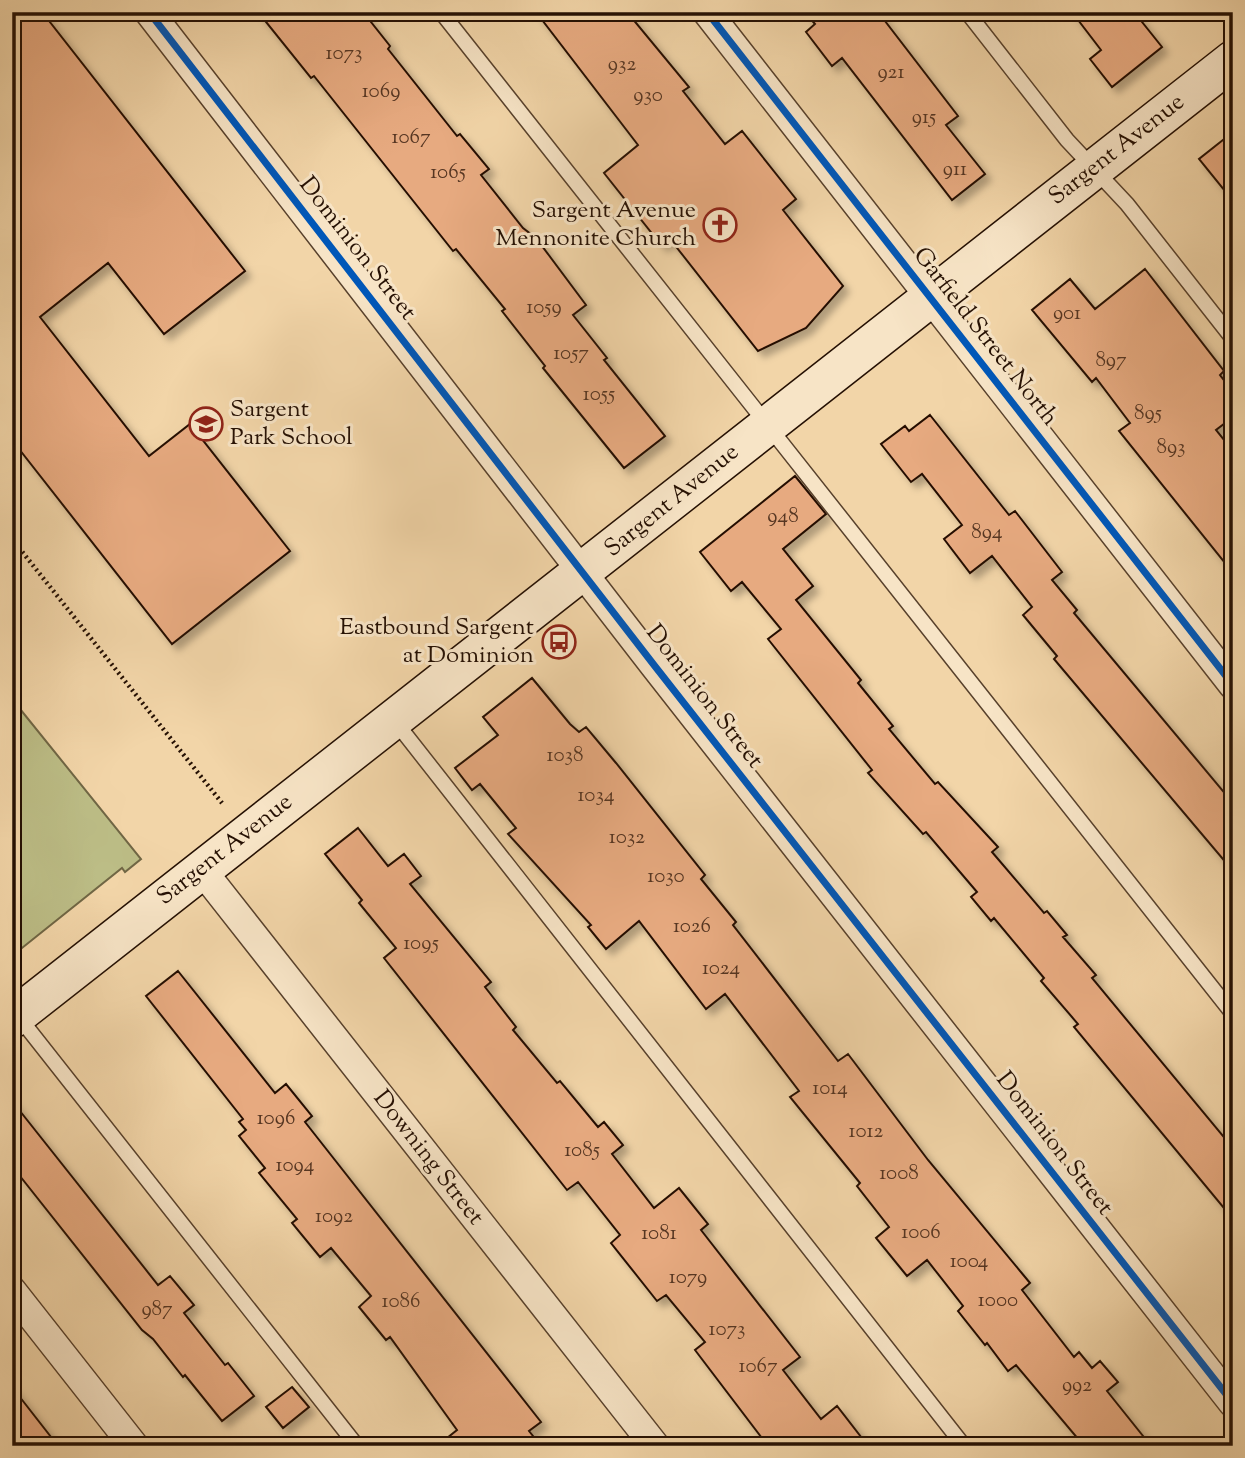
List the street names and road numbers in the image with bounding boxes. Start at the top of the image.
street label: Sargent Avenue [1042,86,1192,214]
street label: Dominion Street [290,170,424,328]
street label: Garfield Street North [904,240,1066,434]
street label: Sargent Avenue [597,436,747,566]
street label: Dominion Street [637,618,771,776]
street label: Sargent Avenue [150,786,300,914]
street label: Dominion Street [987,1065,1121,1223]
street label: Downing Street [364,1083,492,1233]

